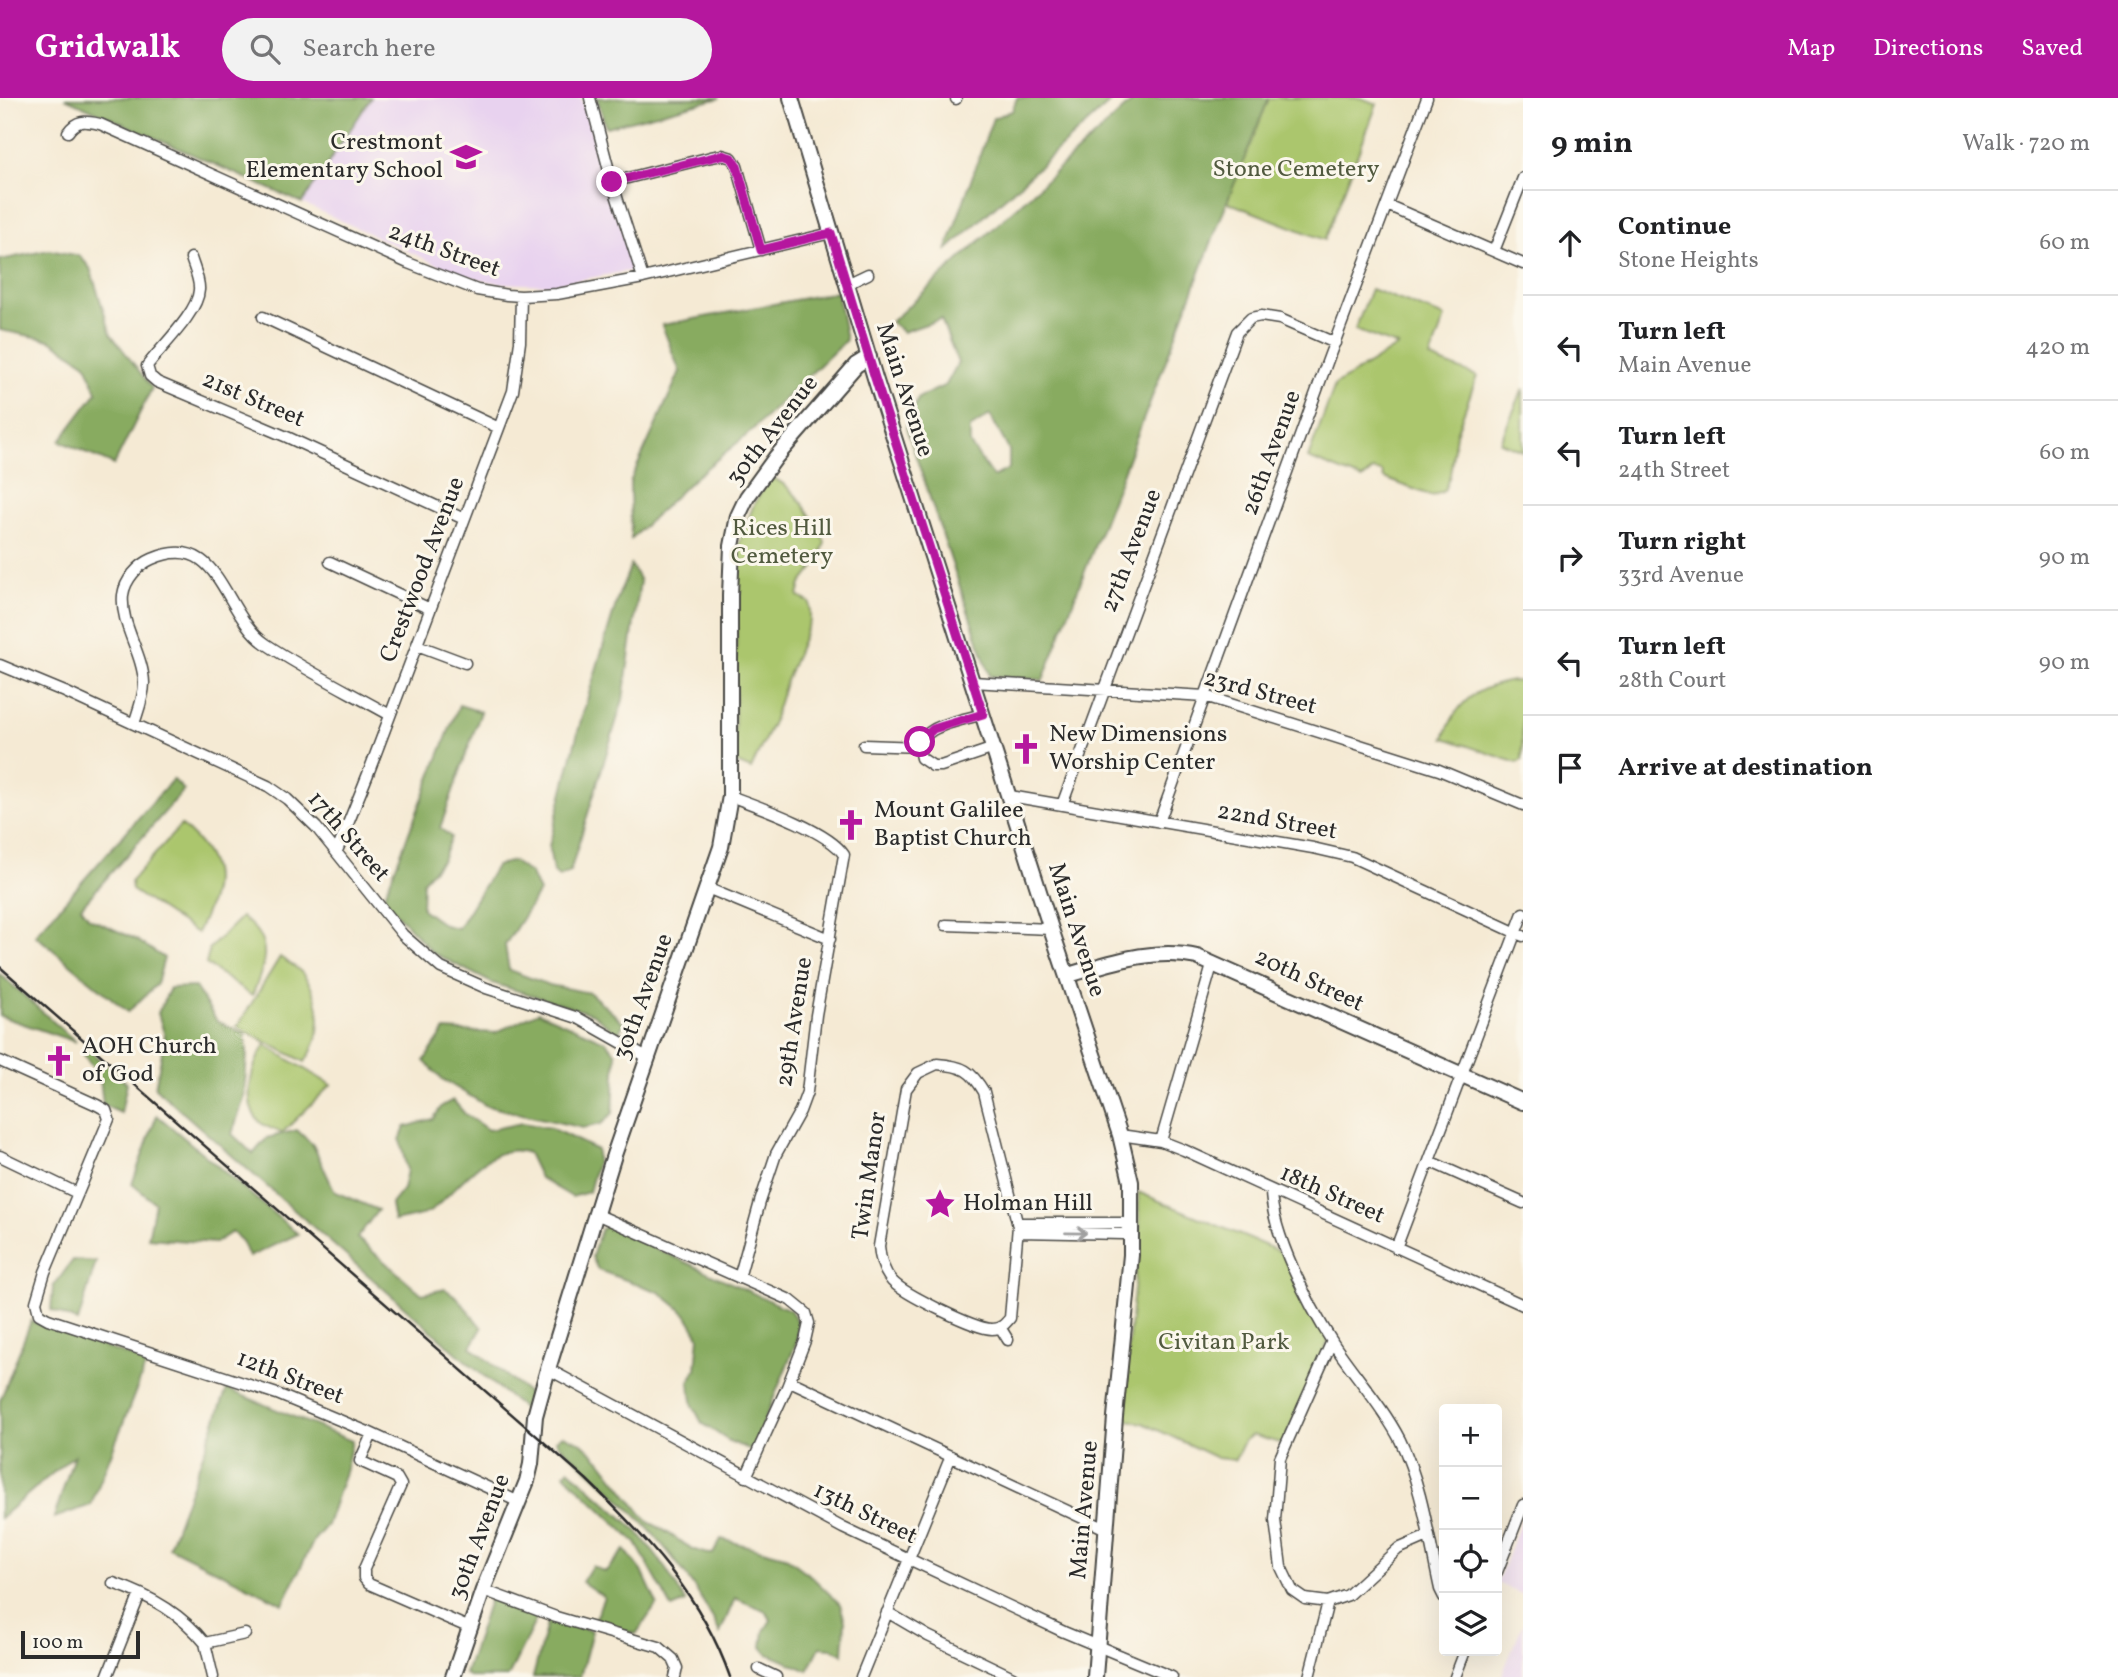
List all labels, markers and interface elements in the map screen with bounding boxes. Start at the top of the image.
search box [222,18,712,81]
text: Gridwalk [35,26,180,72]
icon: search [246,30,284,68]
text: Search here [302,31,436,67]
text: Map [1787,32,1835,66]
text: Directions [1873,32,1983,66]
text: Saved [2021,32,2083,66]
text: 9 min [1551,123,1633,165]
place label: Crestmont Elementary School [245,126,443,188]
text: Walk · 720 m [1962,128,2090,160]
school or university icon: Crestmont Elementary School [449,140,483,174]
park label: Stone Cemetery [1213,153,1379,187]
route end [596,166,627,197]
text: Continue [1618,209,1731,245]
street label: 24th Street [383,215,505,287]
icon: ahead [1551,224,1589,262]
text: 60 m [2040,227,2090,259]
text: Stone Heights [1618,245,1759,277]
text: Turn left [1618,314,1726,350]
street label: Main Avenue [866,319,942,461]
icon: left [1551,329,1589,367]
text: 420 m [2025,332,2090,364]
text: Main Avenue [1618,350,1751,382]
street label: 21st Street [196,363,310,437]
street label: 30th Avenue [719,368,827,494]
street label: 26th Avenue [1234,386,1310,520]
text: Turn left [1618,419,1726,455]
icon: left [1551,434,1589,472]
text: 60 m [2040,437,2090,469]
text: 24th Street [1618,455,1730,487]
street label: Crestwood Avenue [372,472,474,668]
street label: 27th Avenue [1093,484,1171,618]
park label: Rices Hill Cemetery [731,512,833,574]
text: Turn right [1618,524,1746,560]
icon: right [1551,539,1589,577]
text: 90 m [2039,542,2090,574]
text: 33rd Avenue [1618,560,1744,592]
text: Turn left [1618,629,1726,665]
icon: left [1551,644,1589,682]
text: 90 m [2039,647,2090,679]
street label: 23rd Street [1200,662,1320,724]
text: 28th Court [1618,665,1726,697]
place label: New Dimensions Worship Center [1049,718,1227,780]
route start [904,726,935,757]
church icon: New Dimensions Worship Center [1009,732,1043,766]
icon: arrive [1551,749,1589,787]
text: Arrive at destination [1618,750,1873,786]
street label: 17th Street [299,784,397,890]
place label: Mount Galilee Baptist Church [874,794,1032,856]
street label: 22nd Street [1214,795,1340,849]
church icon: Mount Galilee Baptist Church [834,808,868,842]
street label: Main Avenue [1038,859,1114,1001]
street label: 30th Avenue [605,929,683,1065]
street label: 20th Street [1249,941,1369,1021]
street label: 29th Avenue [768,955,822,1089]
place label: AOH Church of God [82,1030,217,1092]
church icon: AOH Church of God [42,1044,76,1078]
street label: Twin Manor [844,1110,896,1242]
street label: 18th Street [1274,1157,1390,1233]
place icon: Holman Hill [923,1187,957,1221]
place label: Holman Hill [963,1187,1093,1221]
one-way arrow [1064,1226,1087,1240]
park label: Civitan Park [1158,1326,1290,1360]
street label: 12th Street [231,1342,349,1414]
map controls [1439,1404,1502,1656]
button: + [1439,1404,1502,1467]
street label: Main Avenue [1062,1439,1108,1581]
button: − [1439,1467,1502,1530]
street label: 30th Avenue [440,1469,520,1605]
street label: 13th Street [807,1474,923,1554]
button: locate [1439,1530,1502,1593]
button: layers [1439,1593,1502,1656]
scale bar [21,1628,140,1660]
text: 100 m [32,1630,83,1656]

